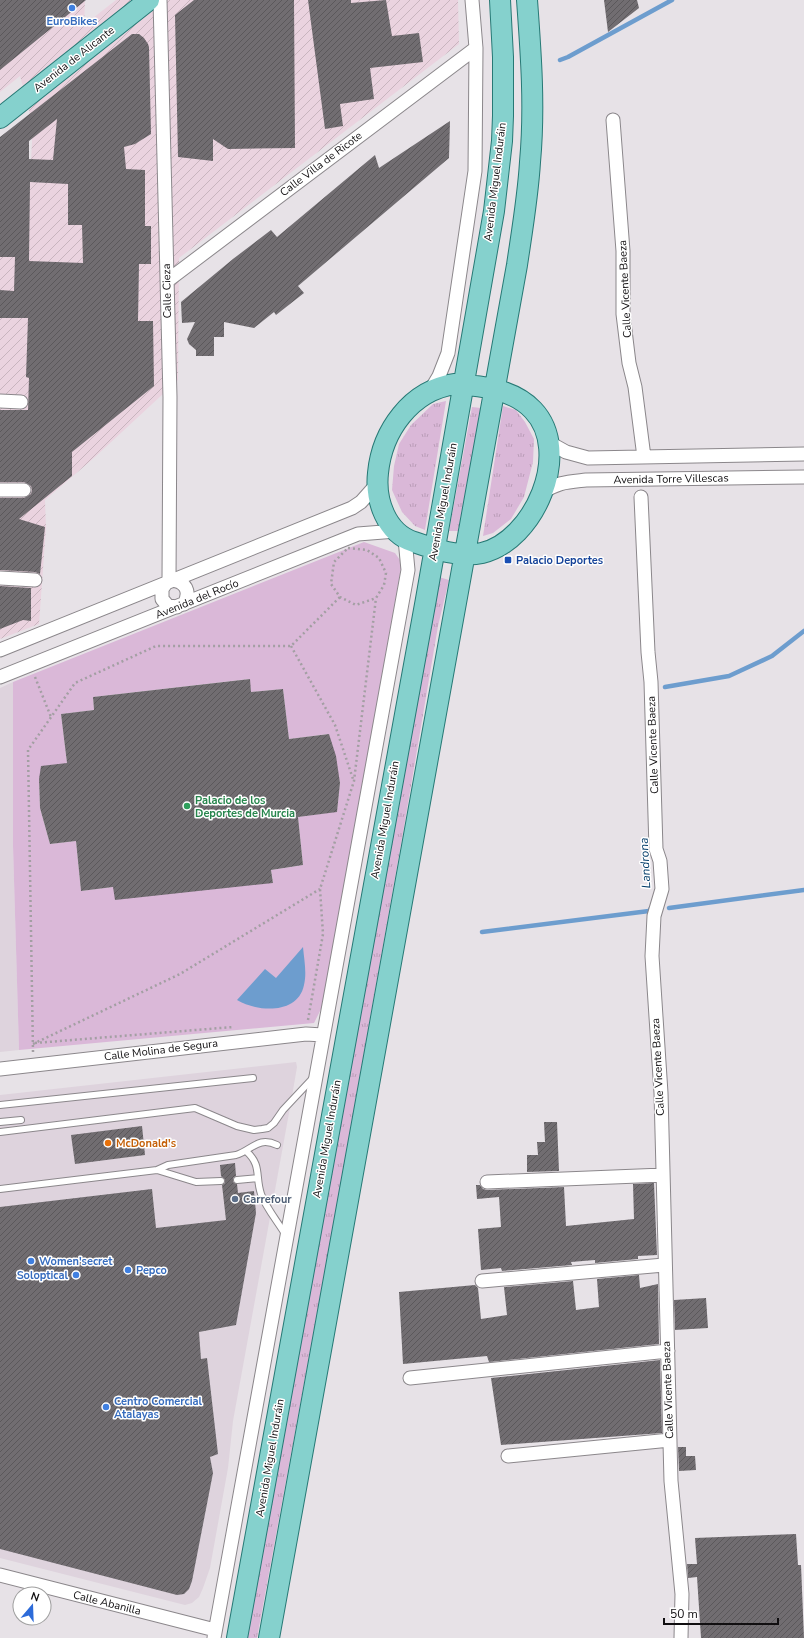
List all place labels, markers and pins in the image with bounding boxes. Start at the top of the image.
marker: EuroBikes [67,3,77,13]
place label: EuroBikes [47,14,98,29]
place label: Palacio Deportes [516,553,603,568]
marker: Palacio Deportes [503,555,513,565]
place label: Palacio de los Deportes de Murcia [195,793,295,821]
marker: Palacio de los Deportes de Murcia [182,801,192,811]
place label: McDonald's [116,1136,176,1151]
marker: McDonald's [103,1138,113,1148]
place label: Carrefour [243,1192,292,1207]
marker: Carrefour [230,1194,240,1204]
place label: Women'secret [39,1254,113,1269]
marker: Women'secret [26,1256,36,1266]
place label: Pepco [136,1263,167,1278]
marker: Pepco [123,1265,133,1275]
place label: Soloptical [17,1268,68,1283]
marker: Soloptical [71,1270,81,1280]
place label: Centro Comercial Atalayas [114,1394,203,1422]
marker: Centro Comercial Atalayas [101,1402,111,1412]

